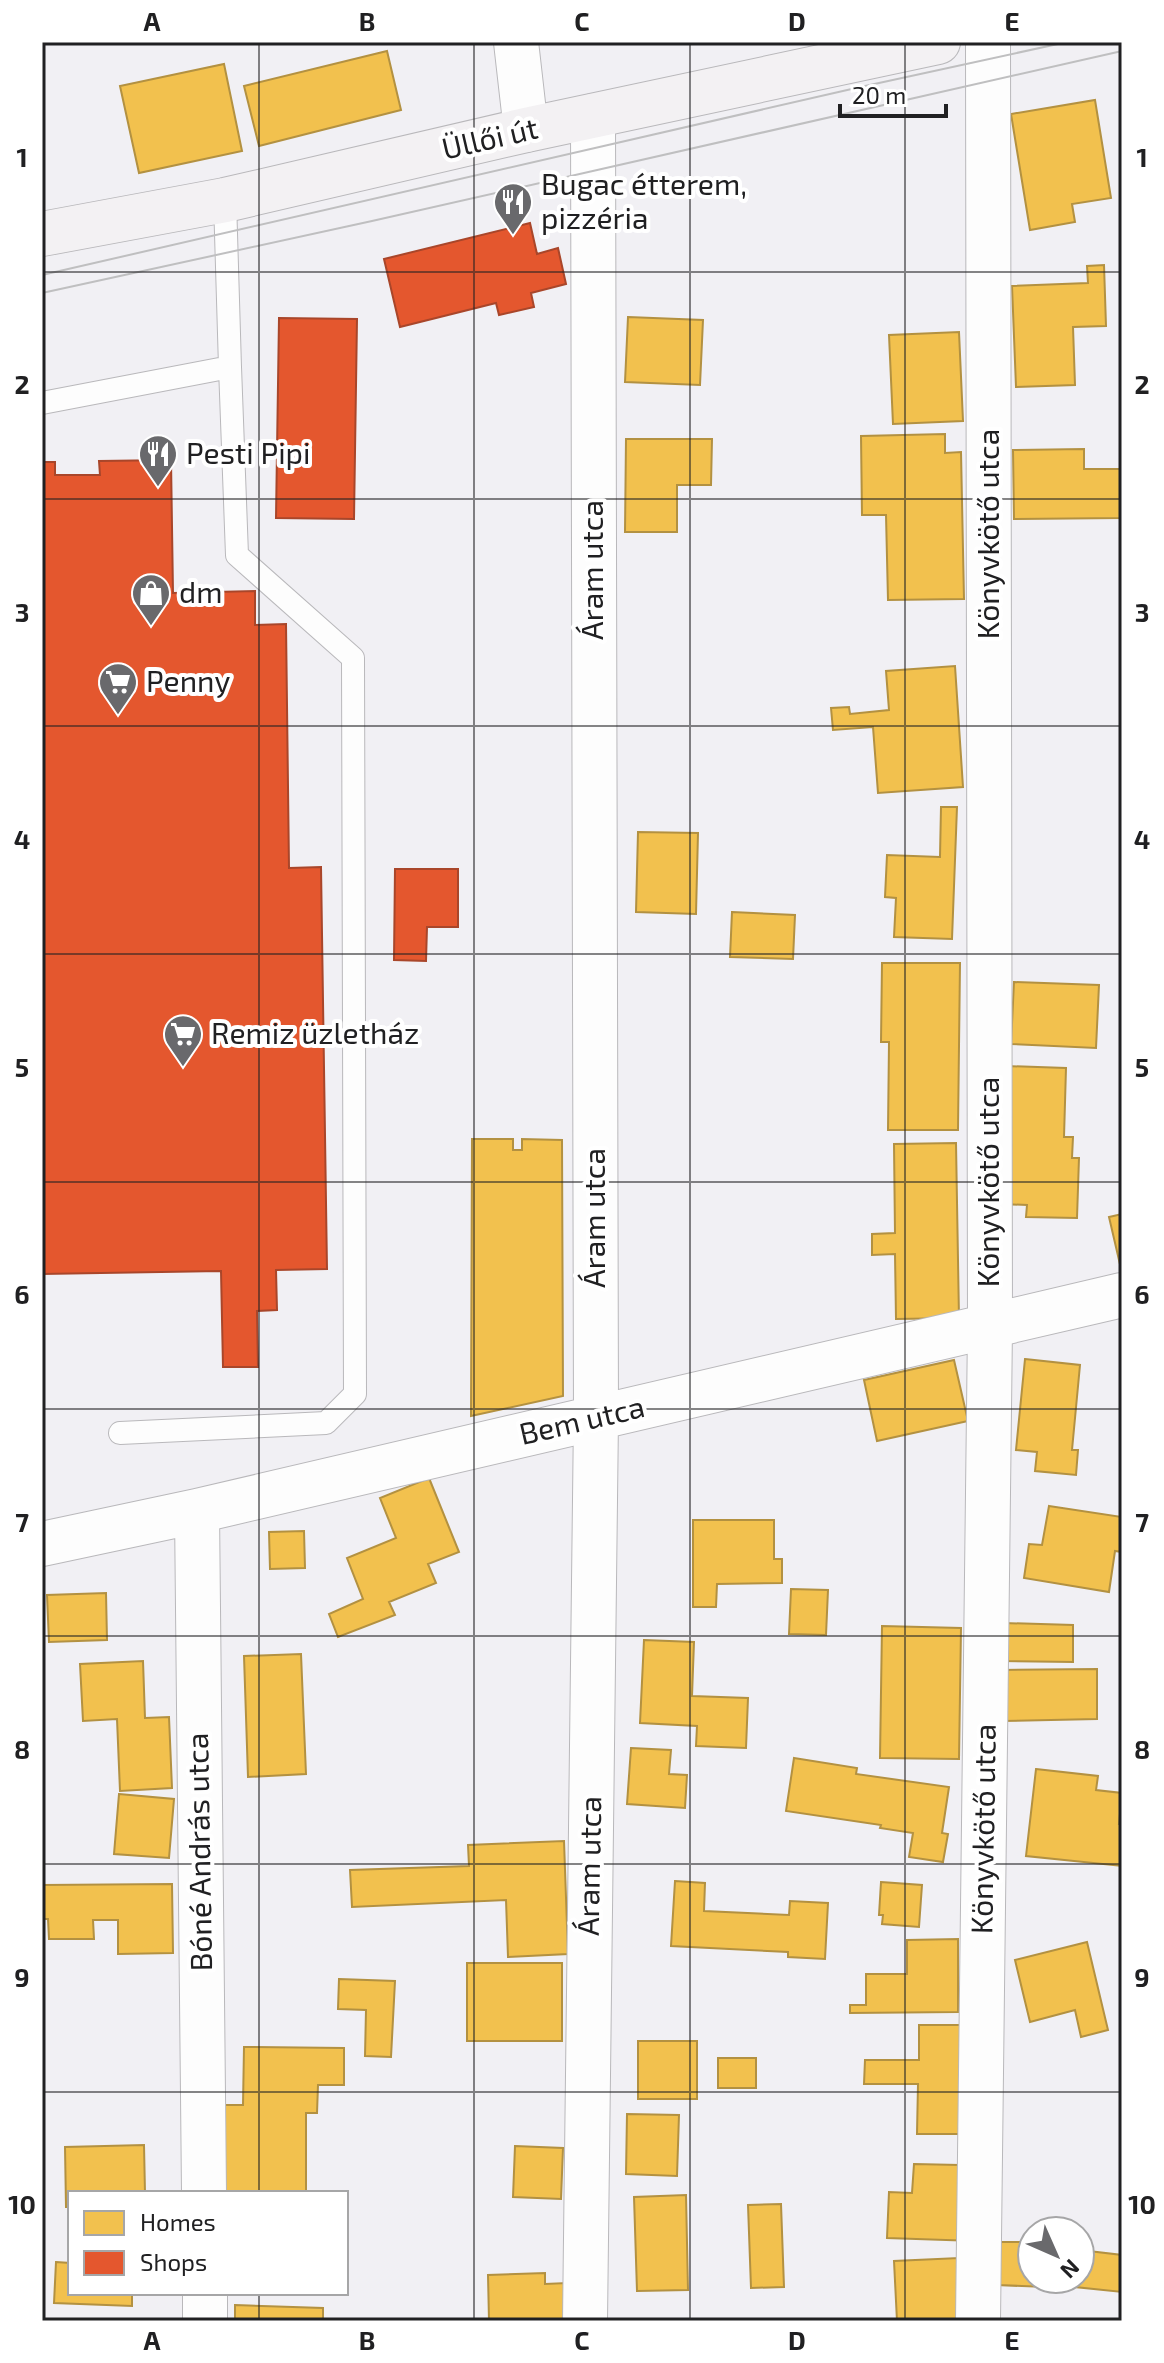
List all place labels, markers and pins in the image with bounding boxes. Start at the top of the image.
place label: Bugac étterem, pizzéria [541,165,747,235]
restaurant icon: Bugac étterem, pizzéria [492,181,534,236]
restaurant icon: Pesti Pipi [137,433,179,488]
place label: Pesti Pipi [186,434,310,470]
shop icon: dm [130,572,172,627]
place label: dm [179,573,222,609]
supermarket icon: Penny [97,661,139,716]
place label: Penny [146,662,230,698]
supermarket icon: Remiz üzletház [162,1013,204,1068]
place label: Remiz üzletház [211,1014,419,1050]

